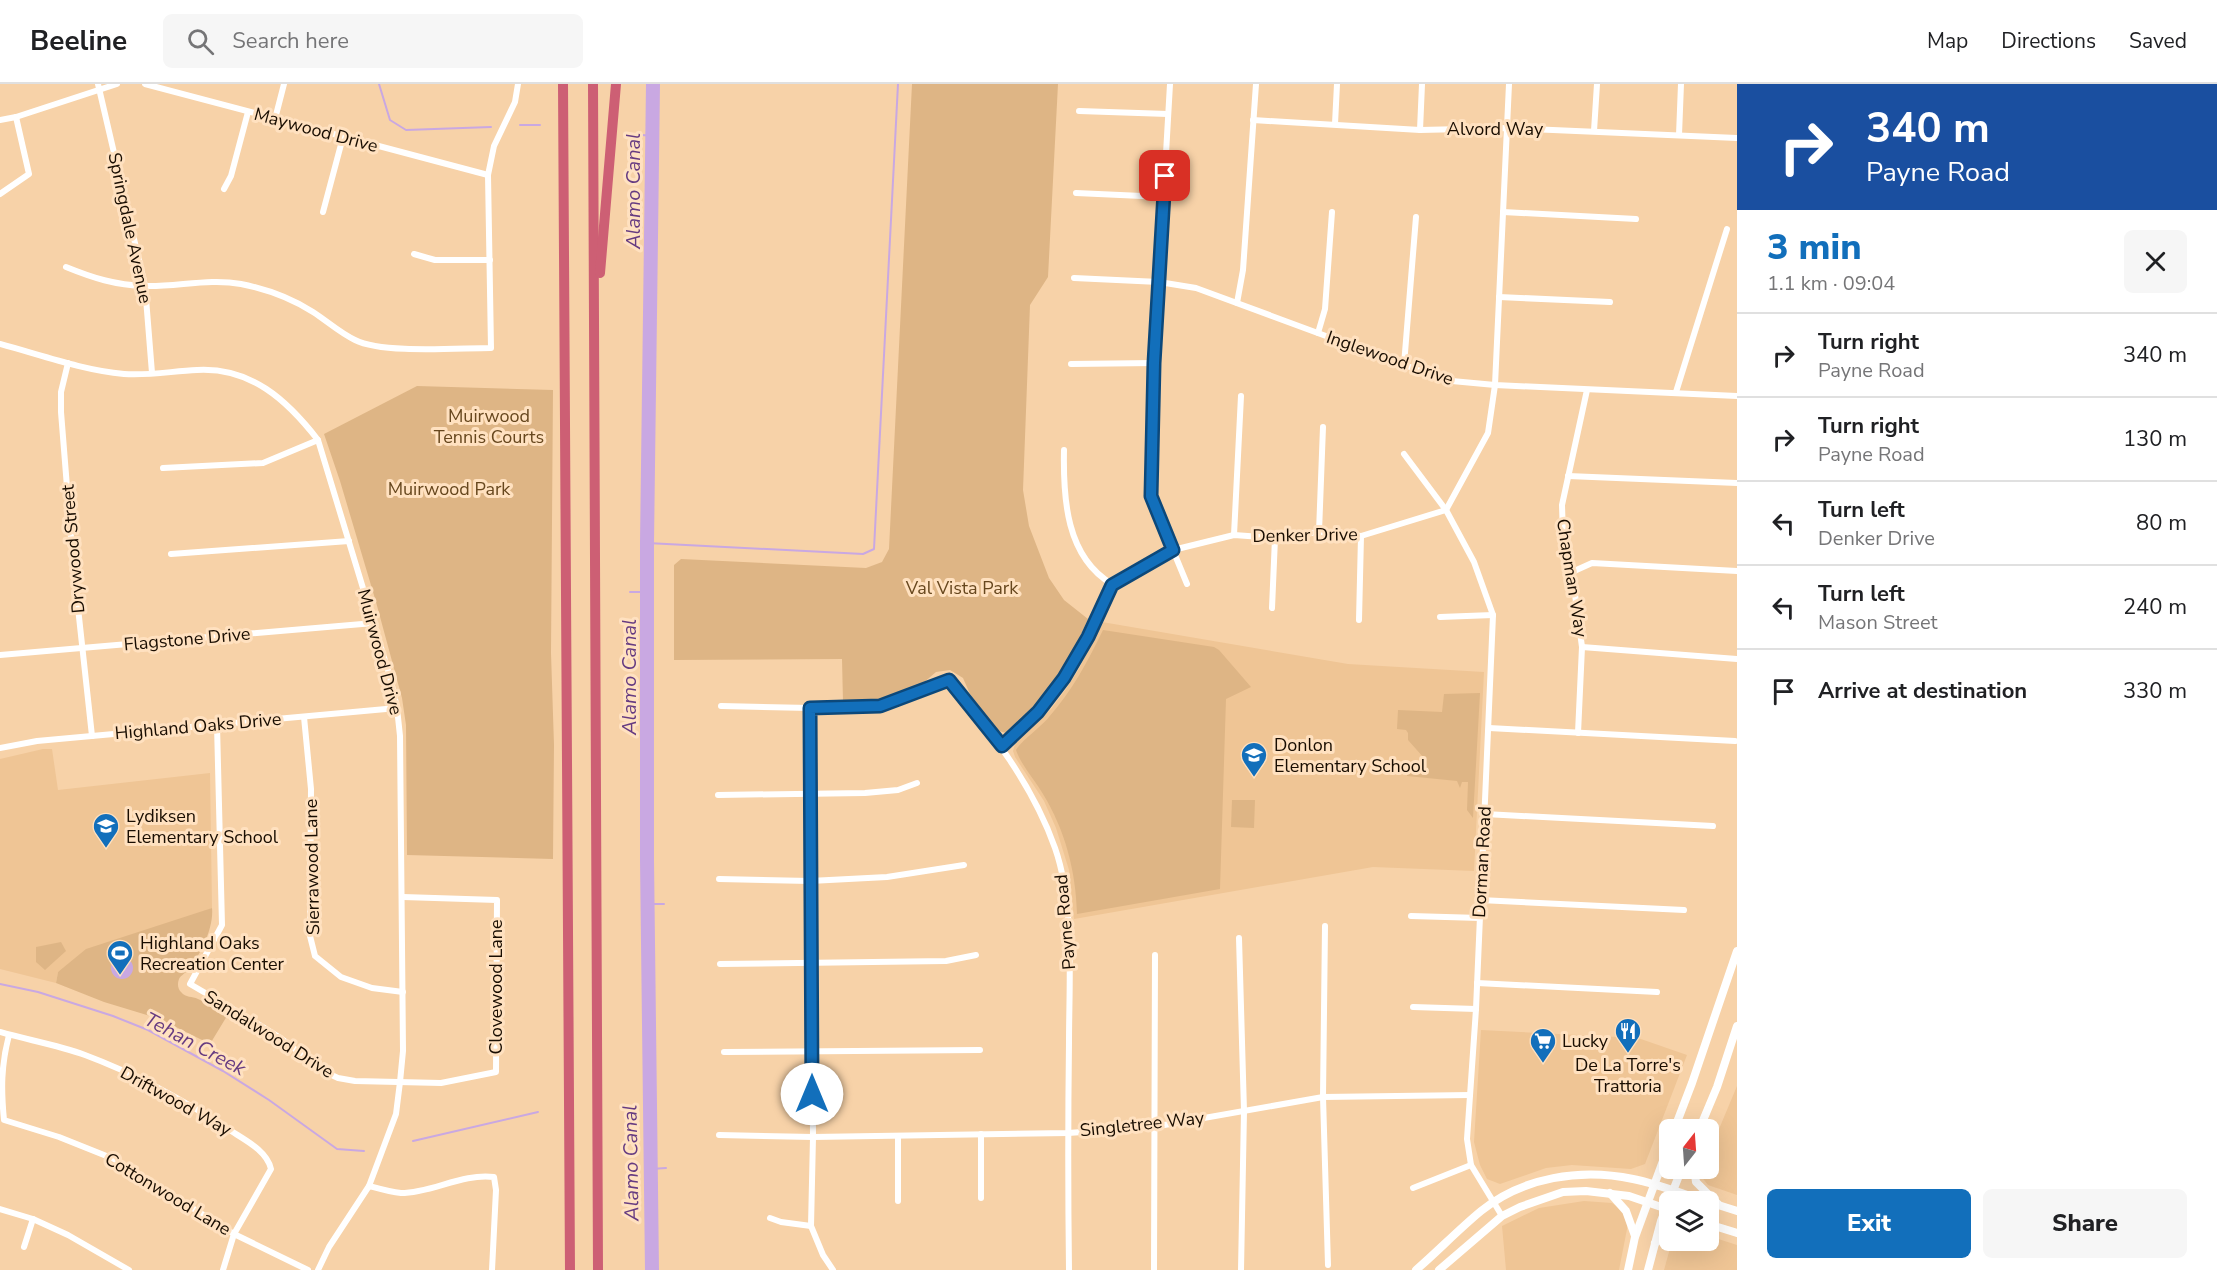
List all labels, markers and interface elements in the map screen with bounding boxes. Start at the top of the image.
search box [163,14,583,68]
text: Beeline [30,22,127,60]
icon: search [184,25,217,58]
text: Search here [232,26,349,56]
text: Map [1927,27,1968,55]
text: Directions [2001,27,2096,55]
text: Saved [2129,27,2187,55]
text: 340 m [1866,100,1990,157]
street label: Maywood Drive [251,102,381,158]
icon: right [1767,108,1845,186]
street label: Alvord Way [1447,117,1544,141]
water label: Alamo Canal [620,133,647,250]
street label: Springdale Avenue [102,150,158,306]
pin [1139,150,1190,201]
text: Payne Road [1866,154,2010,191]
icon: arrive [1148,159,1181,192]
text: 3 min [1767,223,1862,272]
button: close [2124,230,2187,293]
text: 1.1 km · 09:04 [1767,270,1895,297]
street label: Inglewood Drive [1323,325,1457,391]
text: Turn right [1818,327,1919,357]
icon: right [1767,339,1800,372]
text: 340 m [2123,340,2187,370]
text: Payne Road [1818,357,1925,384]
park label: Muirwood Tennis Courts [434,404,544,449]
text: Turn right [1818,411,1919,441]
icon: right [1767,423,1800,456]
text: 130 m [2123,424,2187,454]
text: Payne Road [1818,441,1925,468]
park label: Muirwood Park [388,477,511,501]
street label: Drywood Street [55,483,91,614]
text: Turn left [1818,495,1905,525]
icon: left [1767,507,1800,540]
text: 80 m [2136,508,2187,538]
street label: Chapman Way [1551,517,1593,640]
street label: Denker Drive [1252,522,1358,548]
text: Denker Drive [1818,525,1935,552]
park label: Val Vista Park [905,576,1019,600]
text: Turn left [1818,579,1905,609]
street label: Muirwood Drive [352,586,408,718]
icon: left [1767,591,1800,624]
text: 240 m [2123,592,2187,622]
text: Mason Street [1818,609,1938,636]
water label: Alamo Canal [616,619,643,736]
street label: Flagstone Drive [123,622,251,656]
icon: arrive [1767,675,1800,708]
text: Arrive at destination [1818,676,2027,706]
text: 330 m [2123,676,2187,706]
street label: Highland Oaks Drive [114,707,282,745]
place label: Donlon Elementary School [1274,733,1427,778]
school or university icon: Donlon Elementary School [1239,740,1269,778]
street label: Sierrawood Lane [299,799,325,935]
place label: Lydiksen Elementary School [126,804,279,849]
street label: Dorman Road [1467,806,1497,918]
school or university icon: Lydiksen Elementary School [91,811,121,849]
street label: Payne Road [1049,873,1081,971]
street label: Clovewood Lane [484,919,508,1055]
place label: Highland Oaks Recreation Center [140,931,285,976]
sports icon: Highland Oaks Recreation Center [105,938,135,976]
street label: Sandalwood Drive [200,984,338,1084]
water label: Tehan Creek [139,1006,251,1083]
restaurant icon: De La Torre's Trattoria [1613,1016,1643,1054]
supermarket icon: Lucky [1528,1026,1558,1064]
place label: Lucky [1562,1029,1609,1053]
place label: De La Torre's Trattoria [1575,1053,1681,1098]
street label: Driftwood Way [116,1061,237,1142]
position arrow [780,1062,844,1126]
water label: Alamo Canal [616,1105,646,1222]
street label: Singletree Way [1079,1105,1206,1142]
north arrow [1659,1119,1719,1179]
map controls [1659,1119,1719,1251]
street label: Cottonwood Lane [100,1147,236,1241]
button: Exit [1767,1189,1971,1258]
button: Share [1983,1189,2187,1258]
button: layers [1659,1191,1719,1251]

